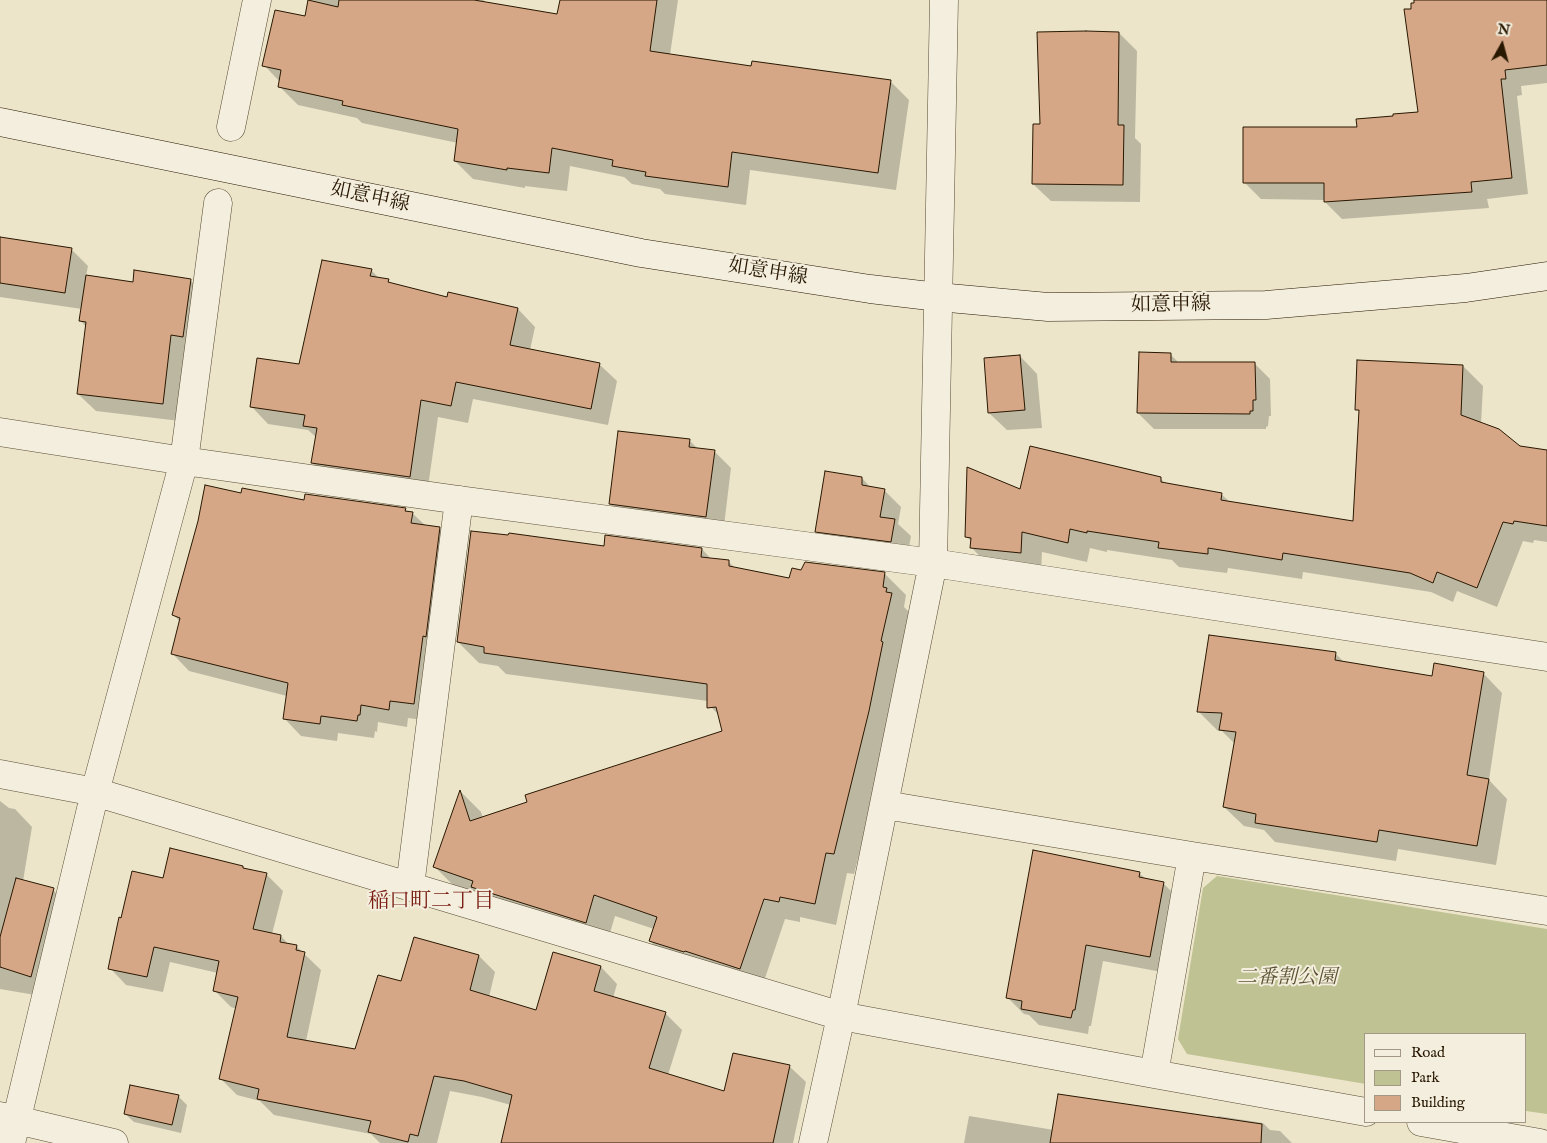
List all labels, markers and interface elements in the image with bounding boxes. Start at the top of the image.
north arrow [1477,20,1527,70]
text: N [1497,20,1511,40]
street label: 如意申線 [328,178,412,218]
street label: 如意申線 [727,255,809,291]
street label: 如意申線 [1131,293,1211,319]
district label: 稲口町二丁目 [368,890,494,916]
park label: 二番割公園 [1237,967,1337,991]
legend [1364,1033,1527,1123]
text: Road [1411,1043,1445,1062]
text: Park [1411,1068,1440,1087]
text: Building [1411,1093,1465,1112]

